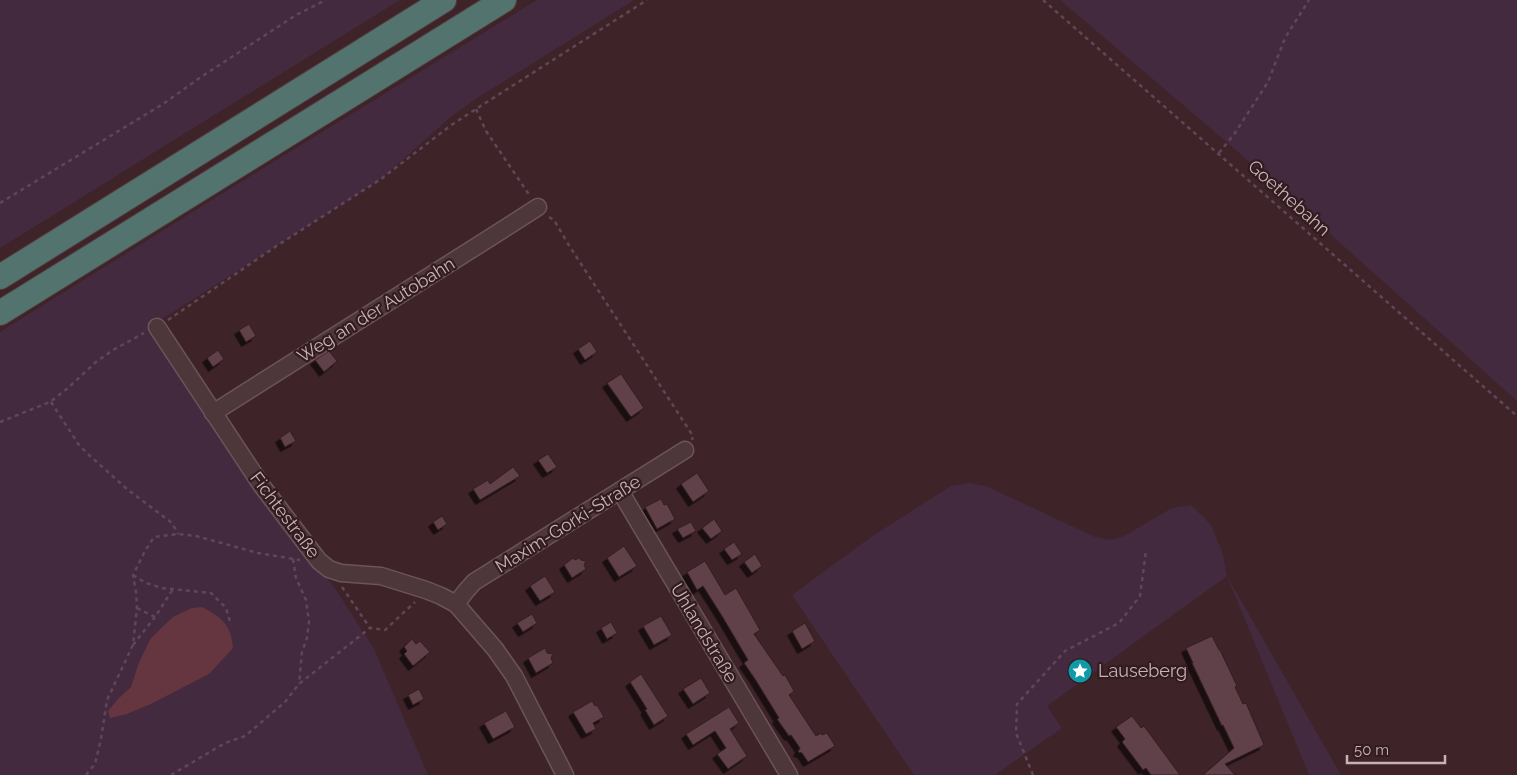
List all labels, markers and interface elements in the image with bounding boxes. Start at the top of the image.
street label: Goethebahn [1244,155,1335,240]
street label: Weg an der Autobahn [293,253,458,367]
street label: Fichtestraße [246,467,325,562]
street label: Maxim-Gorki-Straße [491,470,644,577]
street label: Uhlandstraße [667,579,742,686]
place icon: Lauseberg [1067,658,1093,684]
place label: Lauseberg [1098,660,1187,681]
scale bar [1347,732,1444,764]
text: 50 m [1354,741,1389,759]

